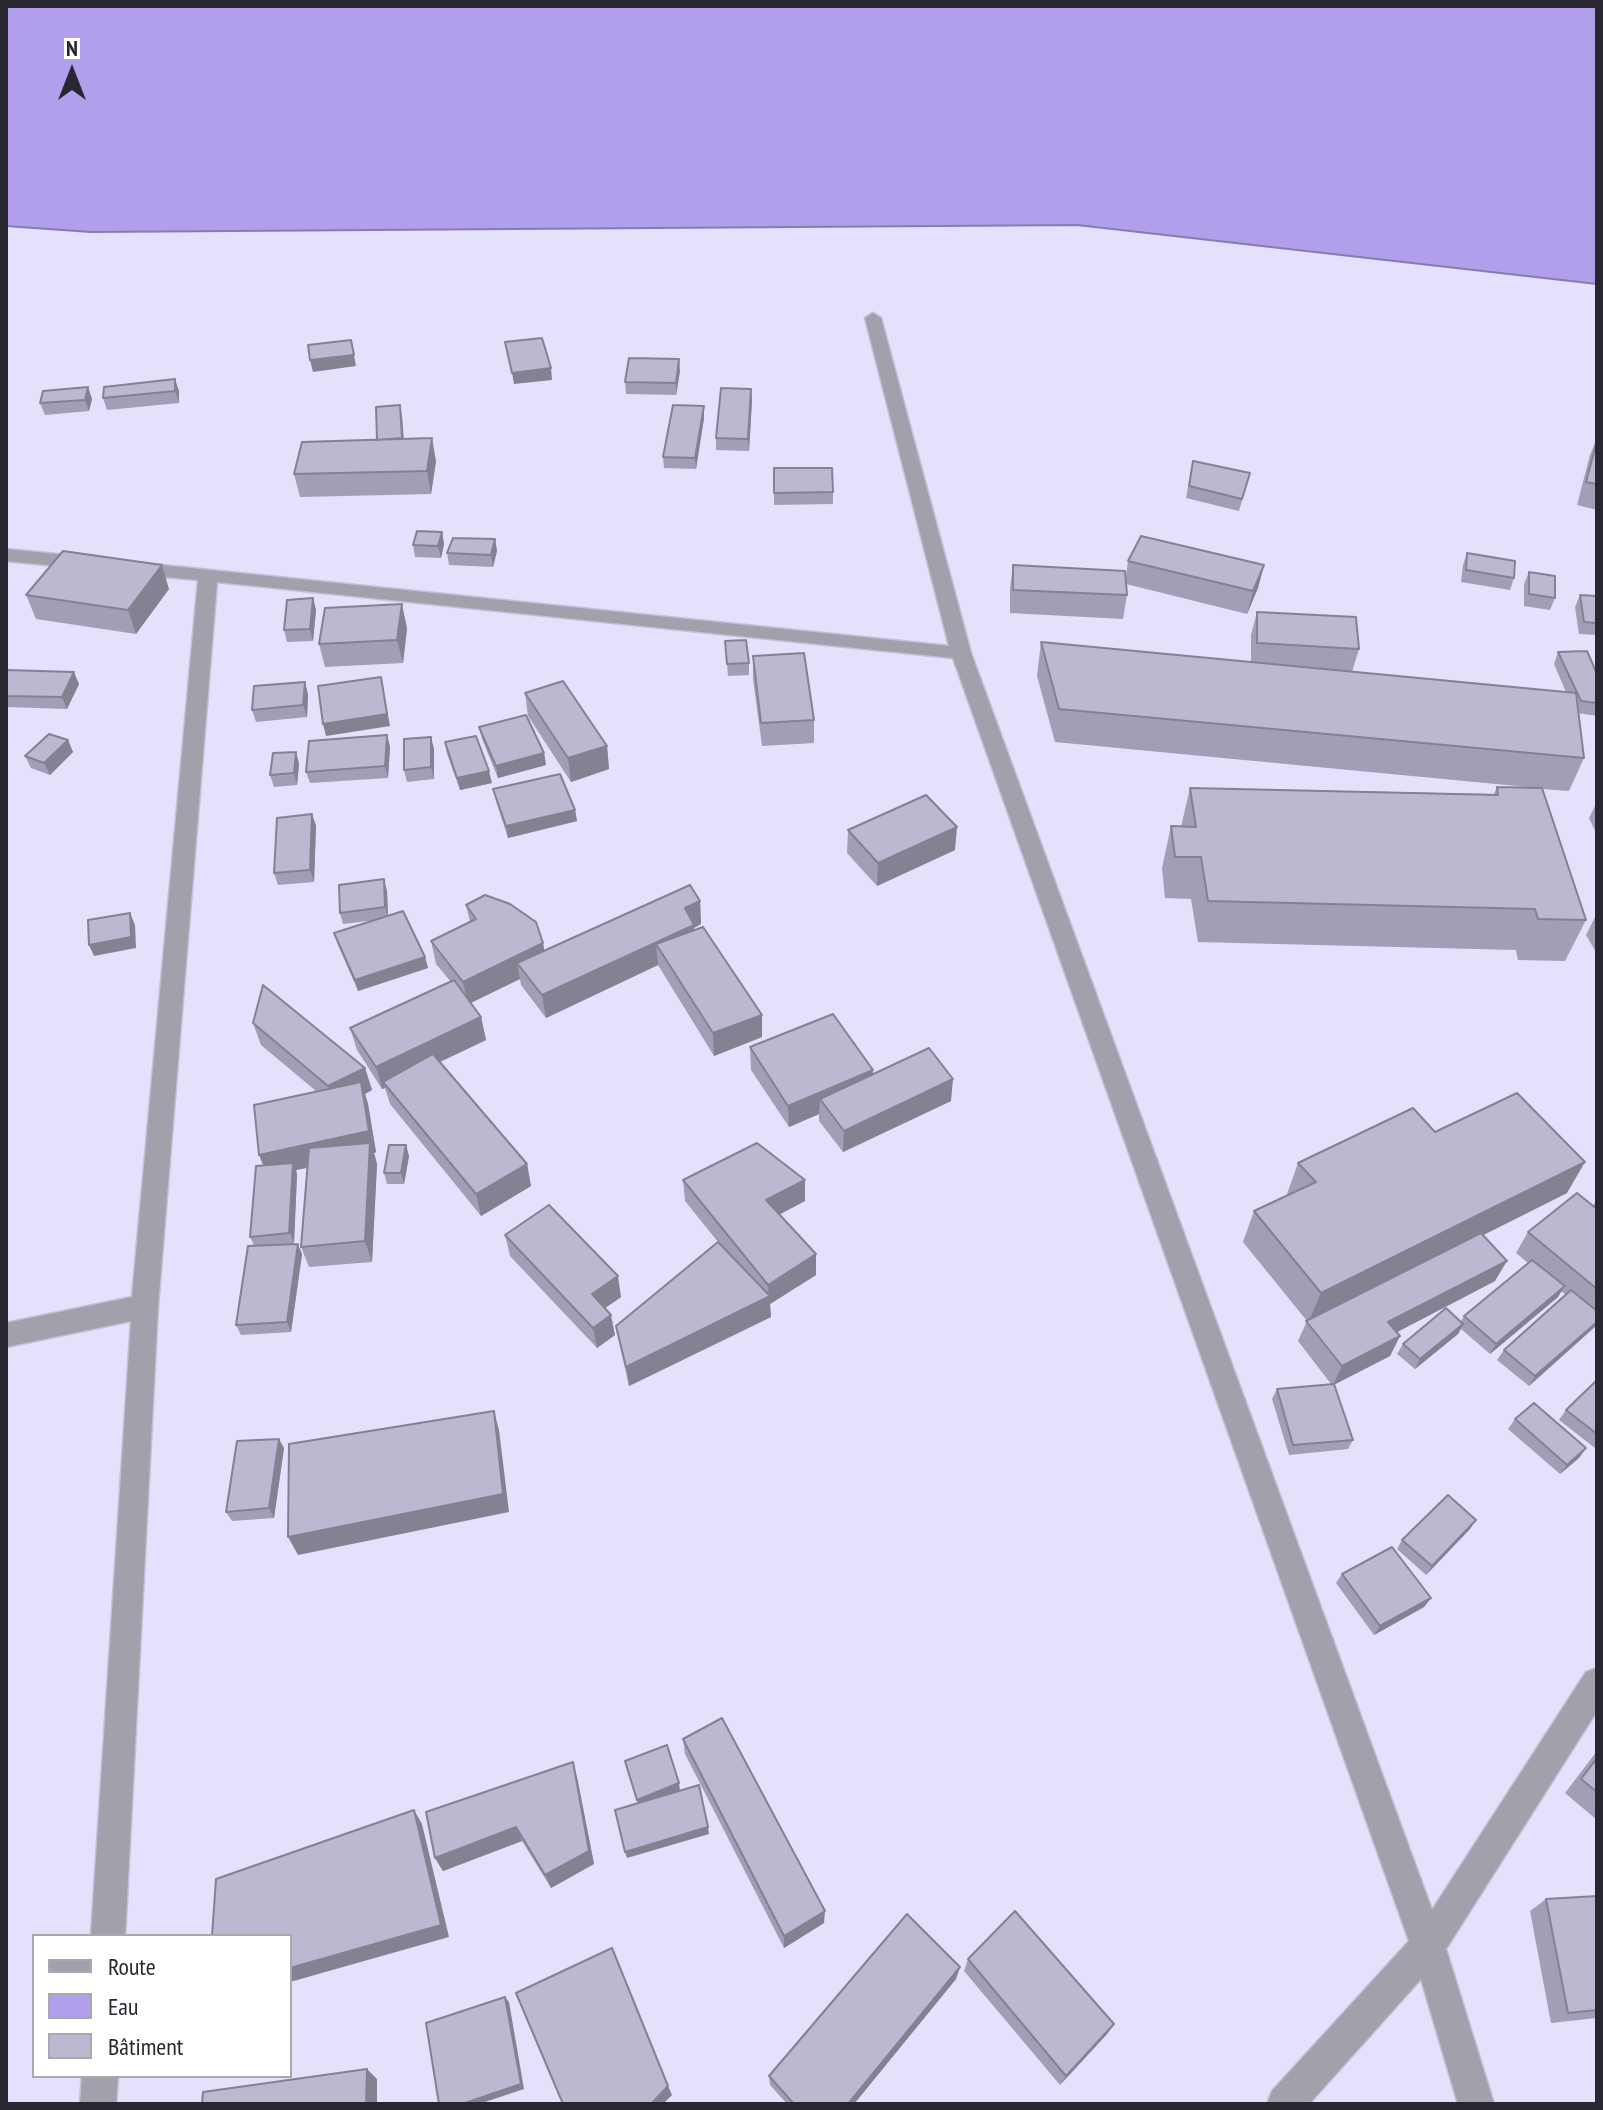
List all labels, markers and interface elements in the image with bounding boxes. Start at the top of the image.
north arrow [32,32,112,112]
text: N [66,34,78,62]
legend [32,1934,292,2078]
text: Route [108,1951,156,1982]
text: Eau [108,1991,138,2022]
text: Bâtiment [108,2031,183,2062]

